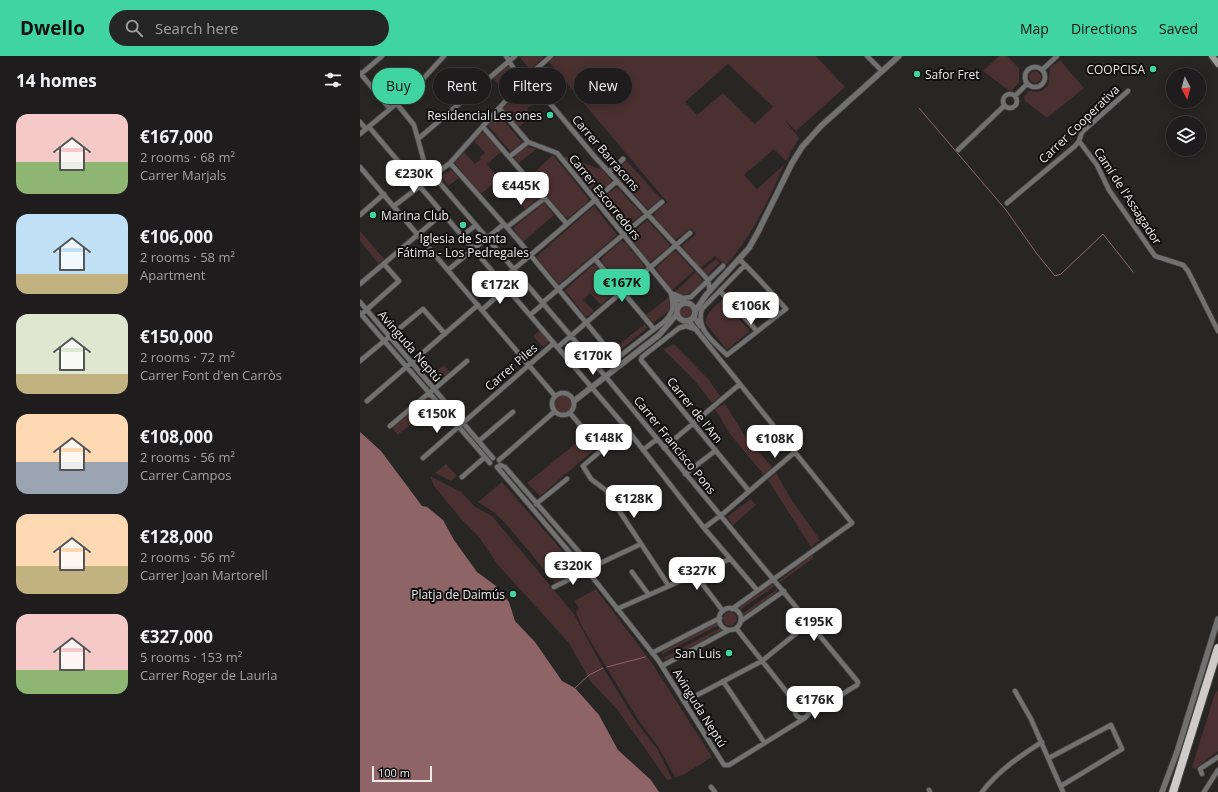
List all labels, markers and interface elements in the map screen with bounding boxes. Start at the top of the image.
search box [109,10,389,46]
text: Dwello [20,15,85,41]
icon: search [123,17,145,39]
text: Search here [155,18,239,38]
text: Map [1020,19,1049,38]
text: Directions [1071,19,1137,38]
text: Saved [1159,19,1198,38]
place label: COOPCISA [1086,61,1145,78]
marker: COOPCISA [1148,64,1158,74]
place label: Safor Fret [925,66,980,83]
chip: Buy [372,68,425,104]
chip: Rent [433,68,491,104]
chip: Filters [499,68,566,104]
chip: New [574,68,632,104]
north arrow [1166,68,1206,108]
map controls [1166,68,1206,156]
text: 14 homes [16,69,97,92]
icon: filters [322,69,344,91]
marker: Safor Fret [912,69,922,79]
street label: Carrer Cooperativa [1035,81,1123,167]
place label: Residencial Les ones [427,107,542,124]
marker: Residencial Les ones [545,110,555,120]
street label: Carrer Barracons [568,111,644,195]
button: layers [1166,116,1206,156]
text: €167,000 [140,125,213,148]
icon: home [48,130,96,178]
street label: Camí de l'Assagador [1090,144,1166,248]
text: 2 rooms · 68 m² [140,148,235,166]
street label: Carrer Escorredors [565,151,645,244]
pin: €230K [386,160,442,194]
text: €230K [395,164,433,182]
text: Carrer Marjals [140,166,226,184]
pin: €445K [493,172,549,206]
text: €445K [502,176,540,194]
place label: Marina Club [381,207,449,224]
marker: Marina Club [368,210,378,220]
marker: Iglesia de Santa Fátima - Los Pedregales [458,220,468,230]
text: €106,000 [140,225,213,248]
icon: home [48,230,96,278]
place label: Iglesia de Santa Fátima - Los Pedregales [397,230,529,261]
text: 2 rooms · 58 m² [140,248,235,266]
text: Apartment [140,266,205,284]
pin: €167K [594,269,650,303]
pin: €172K [472,271,528,305]
text: €167K [603,273,641,291]
text: €172K [481,275,519,293]
pin: €106K [723,292,779,326]
text: €106K [732,296,770,314]
street label: Avinguda Neptú [374,307,446,385]
text: €150,000 [140,325,213,348]
icon: home [48,330,96,378]
street label: Carrer Piles [481,339,541,395]
pin: €170K [565,342,621,376]
text: €170K [574,346,612,364]
text: 2 rooms · 72 m² [140,348,235,366]
text: Carrer Font d'en Carròs [140,366,282,384]
street label: Carrer de l'Am [663,373,727,447]
street label: Carrer Francisco Pons [630,392,720,498]
pin: €150K [409,400,465,434]
text: €150K [418,404,456,422]
pin: €148K [576,424,632,458]
text: €108,000 [140,425,213,448]
pin: €108K [747,425,803,459]
text: €148K [585,428,623,446]
text: €108K [756,429,794,447]
icon: home [48,430,96,478]
text: 2 rooms · 56 m² [140,448,235,466]
text: Carrer Campos [140,466,231,484]
pin: €128K [606,485,662,519]
text: €128K [615,489,653,507]
text: €128,000 [140,525,213,548]
icon: home [48,530,96,578]
text: 2 rooms · 56 m² [140,548,235,566]
pin: €320K [545,552,601,586]
text: €320K [554,556,592,574]
pin: €327K [669,557,725,591]
text: €327K [678,561,716,579]
text: Carrer Joan Martorell [140,566,268,584]
place label: Platja de Daimús [411,586,505,603]
marker: Platja de Daimús [508,589,518,599]
pin: €195K [786,608,842,642]
text: €195K [795,612,833,630]
text: €327,000 [140,625,213,648]
icon: home [48,630,96,678]
place label: San Luis [675,645,721,662]
text: 5 rooms · 153 m² [140,648,242,666]
marker: San Luis [724,648,734,658]
street label: Avinguda Neptú [669,665,731,751]
text: Carrer Roger de Lauria [140,666,277,684]
pin: €176K [787,686,843,720]
text: €176K [796,690,834,708]
scale bar [372,764,432,783]
text: 100 m [378,765,410,780]

